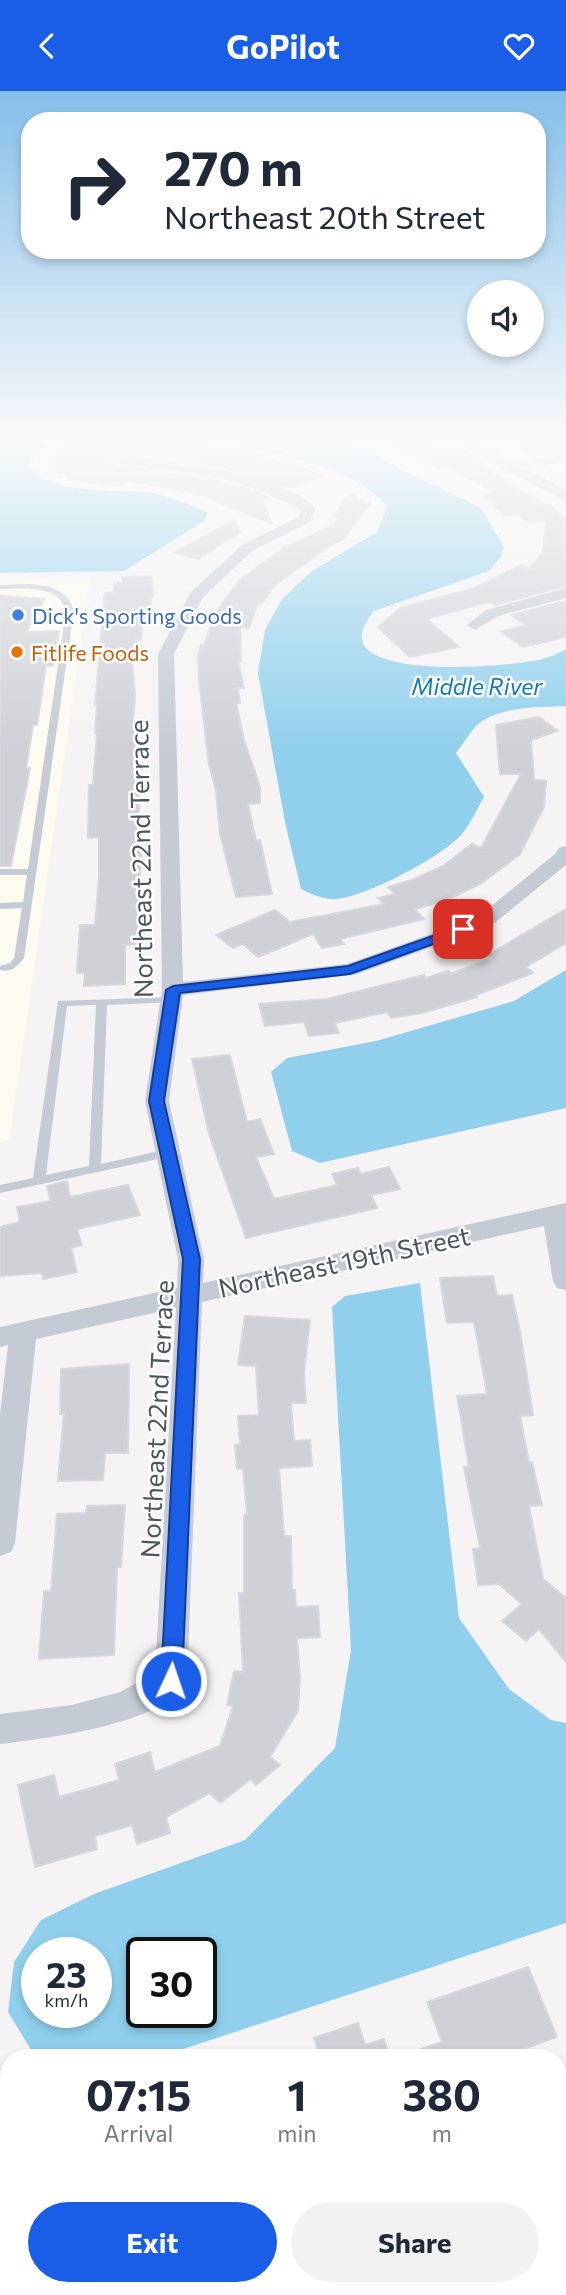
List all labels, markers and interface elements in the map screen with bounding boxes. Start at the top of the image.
text: GoPilot [226,26,340,66]
icon: back [28,27,66,65]
icon: heart [500,27,538,65]
text: 270 m [164,136,303,196]
icon: right [49,140,140,231]
text: Northeast 20th Street [164,196,485,236]
map controls [467,280,544,357]
button: sound [467,280,544,357]
place label: Dick's Sporting Goods [32,603,242,628]
marker: Dick's Sporting Goods [10,607,26,623]
place label: Fitlife Foods [31,640,149,665]
marker: Fitlife Foods [9,644,25,660]
water label: Middle River [411,672,543,700]
street label: Northeast 22nd Terrace [122,719,158,999]
pin [433,899,493,959]
icon: arrive [444,910,482,948]
street label: Northeast 19th Street [215,1219,473,1303]
street label: Northeast 22nd Terrace [133,1279,179,1559]
position arrow [134,1644,208,1718]
speed limit sign: 30 [126,1937,217,2028]
text: 23 [46,1952,87,1995]
text: km/h [45,1989,88,2011]
text: 07:15 [86,2068,191,2120]
text: 1 [287,2068,306,2120]
text: 380 [403,2068,481,2120]
text: Arrival [104,2119,173,2147]
text: min [277,2119,317,2147]
text: m [432,2119,452,2147]
button: Exit [28,2202,277,2282]
button: Share [291,2202,539,2282]

